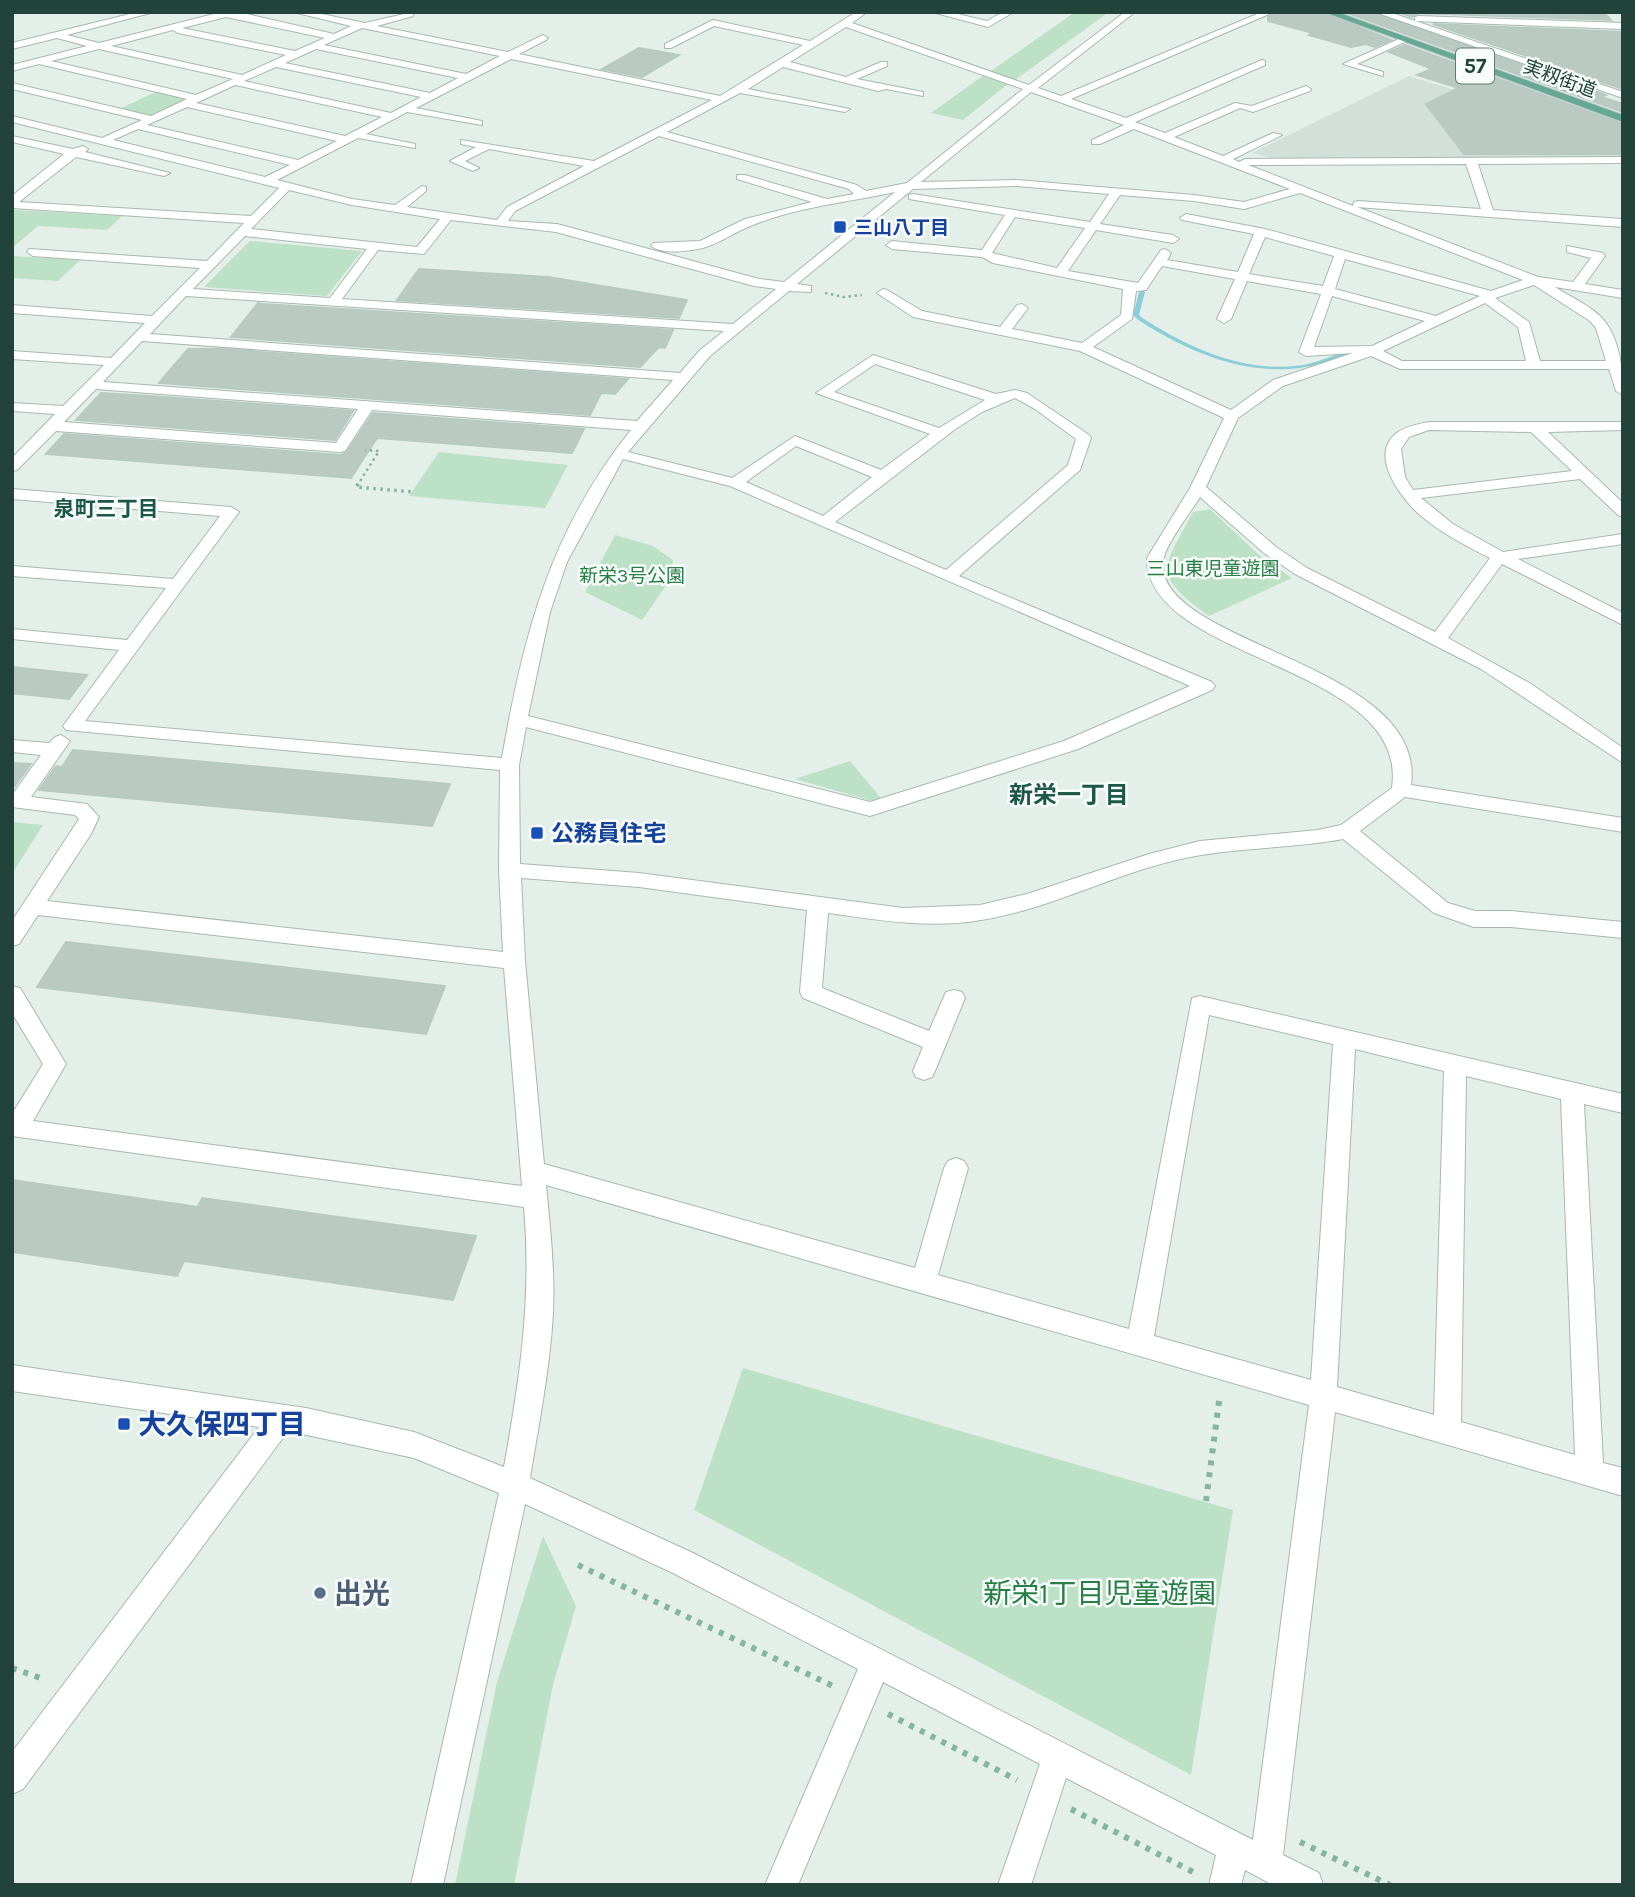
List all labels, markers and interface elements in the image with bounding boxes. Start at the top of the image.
road number: 57 [1456,48,1494,84]
street label: 実籾街道 [1520,56,1599,102]
place label: 三山八丁目 [854,217,949,239]
marker: 三山八丁目 [832,219,848,235]
district label: 泉町三丁目 [54,497,159,521]
park label: 三山東児童遊園 [1146,558,1280,580]
park label: 新栄3号公園 [579,565,685,587]
district label: 新栄一丁目 [1009,781,1129,809]
place label: 公務員住宅 [551,820,666,847]
marker: 公務員住宅 [529,825,545,841]
place label: 大久保四丁目 [138,1408,306,1441]
marker: 大久保四丁目 [116,1416,132,1432]
place label: 出光 [334,1577,390,1610]
park label: 新栄1丁目児童遊園 [983,1577,1217,1610]
marker: 出光 [312,1585,328,1601]

